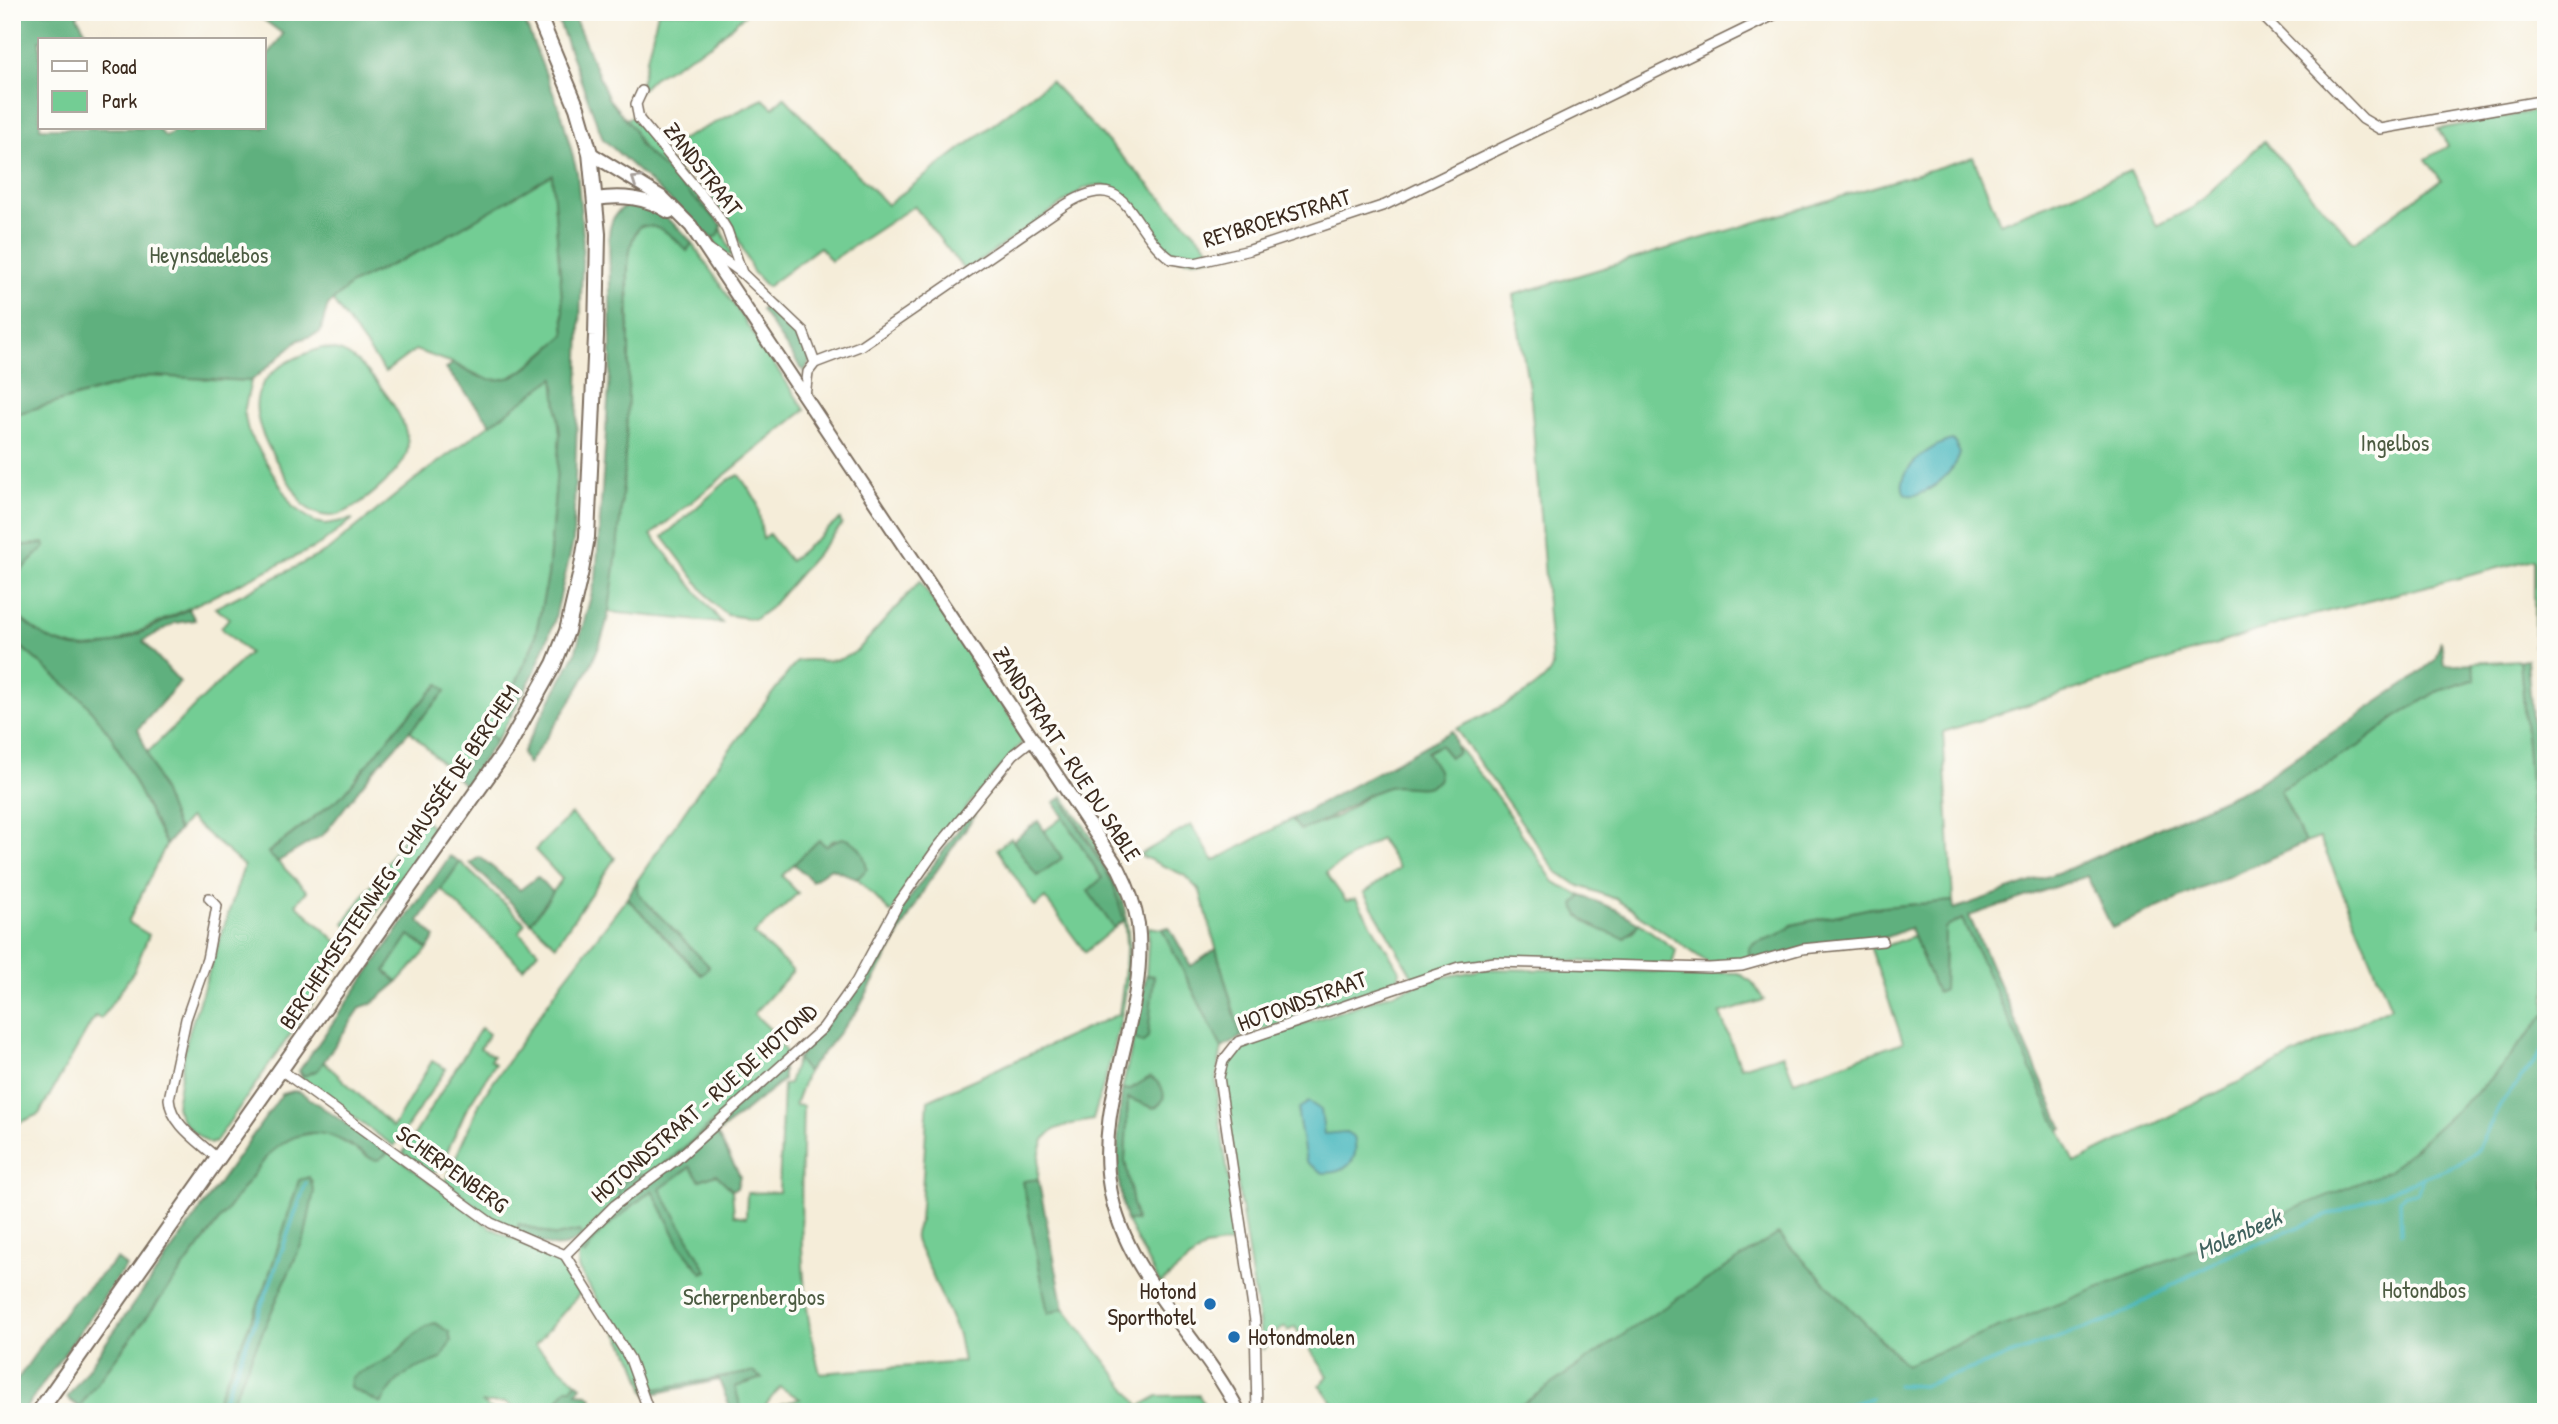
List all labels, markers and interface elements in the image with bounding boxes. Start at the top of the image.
legend [38,38,266,130]
text: Road [102,52,136,81]
text: Park [102,86,137,115]
street label: ZANDSTRAAT [657,115,750,222]
one-way arrow [631,176,644,188]
street label: REYBROEKSTRAAT [1199,180,1355,255]
park label: Heynsdaelebos [150,239,269,270]
park label: Ingelbos [2361,427,2430,458]
street label: ZANDSTRAAT - RUE DU SABLE [986,640,1149,867]
street label: BERCHEMSESTEENWEG - CHAUSSÉE DE BERCHEM [271,678,526,1035]
street label: HOTONDSTRAAT [1233,963,1371,1038]
street label: HOTONDSTRAAT - RUE DE HOTOND [584,996,823,1210]
street label: SCHERPENBERG [390,1117,515,1220]
water label: Molenbeek [2191,1199,2288,1266]
park label: Hotondbos [2382,1274,2466,1305]
place label: Hotond Sporthotel [1107,1275,1197,1332]
park label: Scherpenbergbos [683,1281,825,1312]
marker: Hotond Sporthotel [1202,1296,1218,1312]
place label: Hotondmolen [1248,1321,1355,1352]
marker: Hotondmolen [1226,1329,1242,1345]

